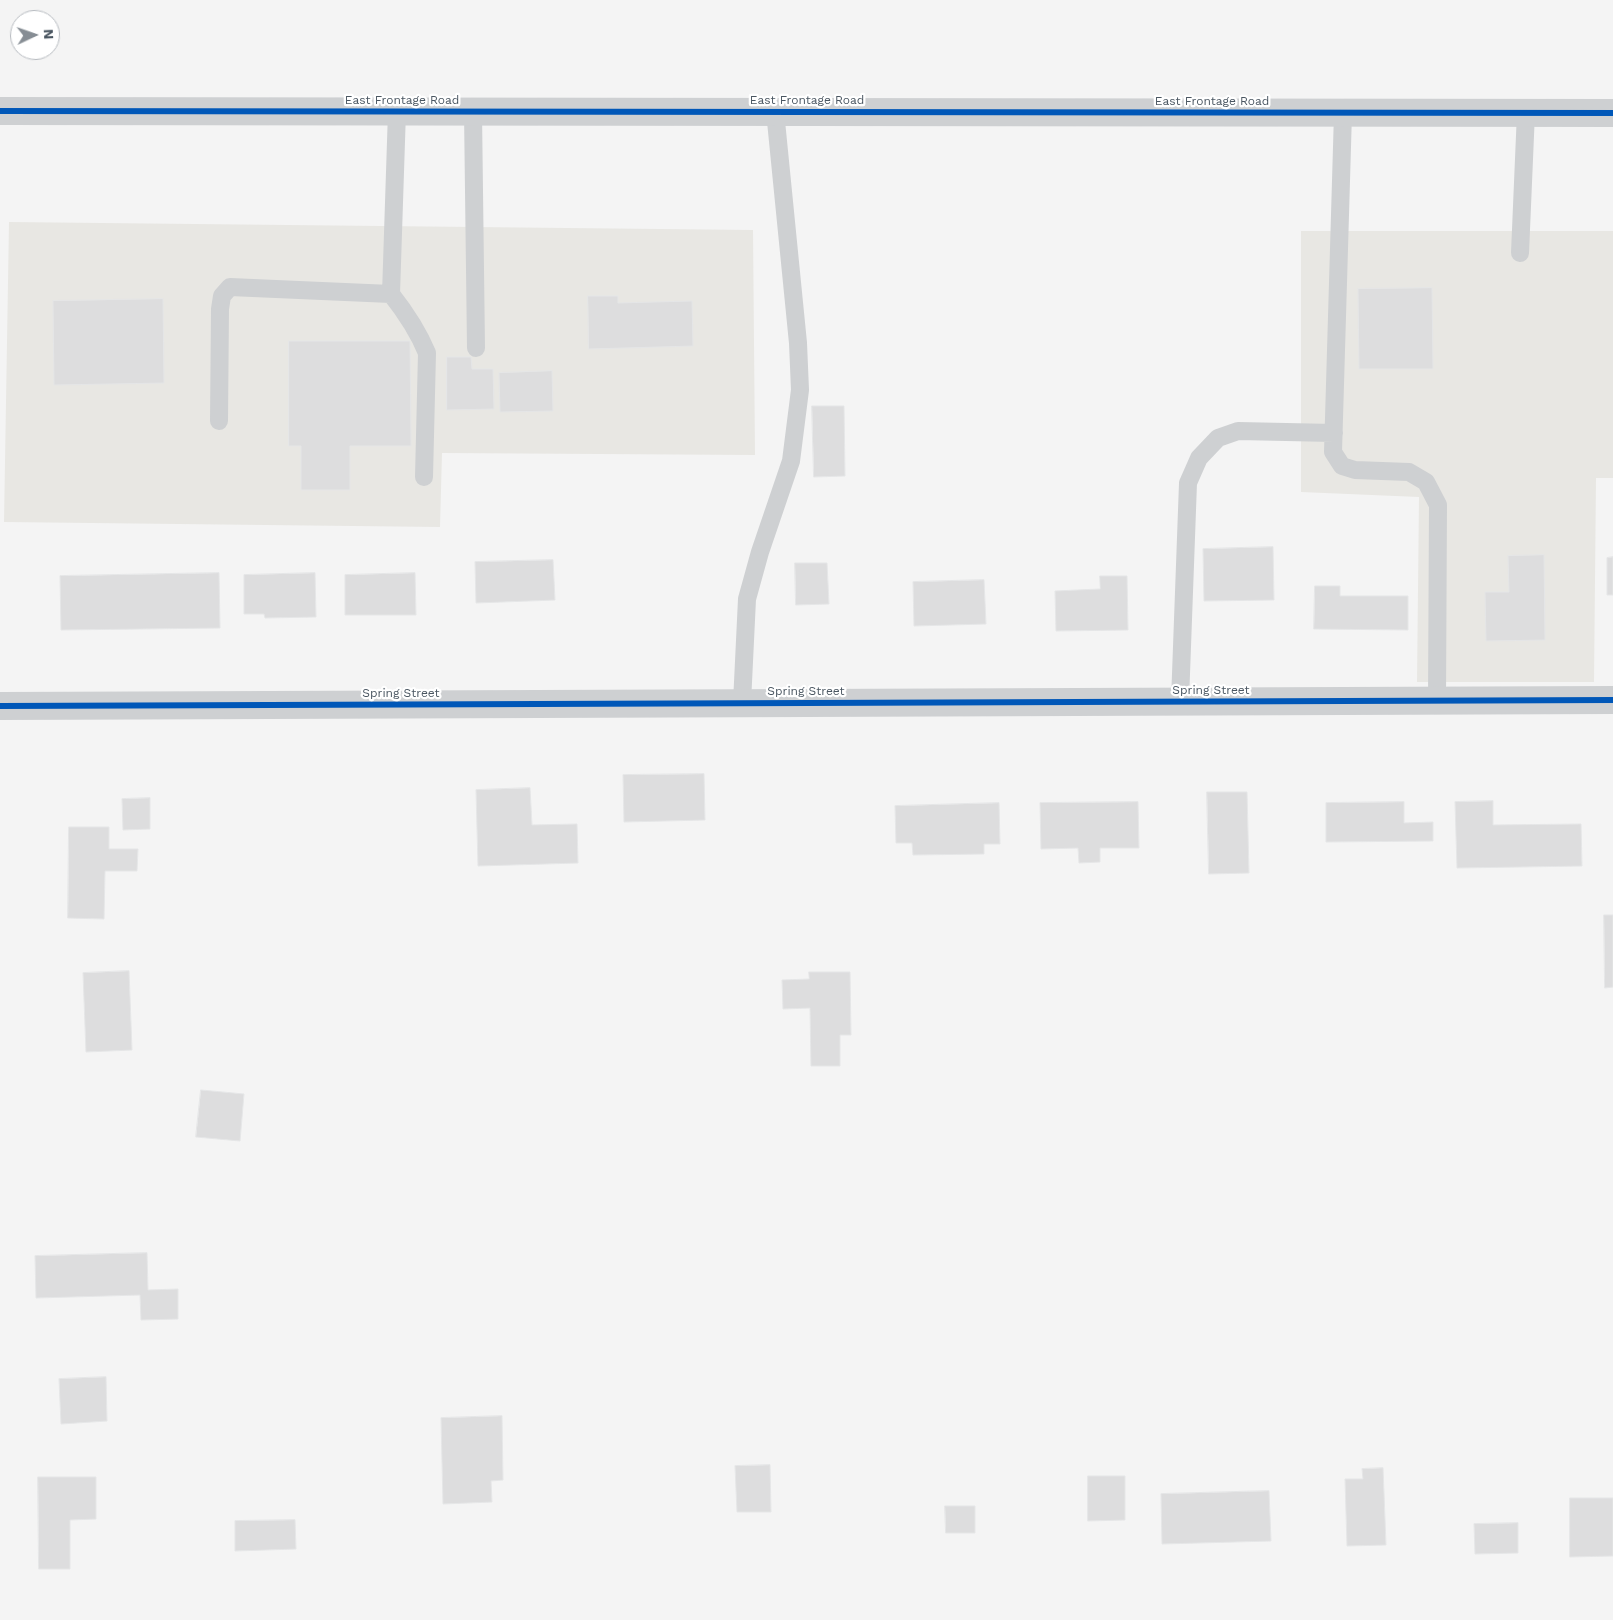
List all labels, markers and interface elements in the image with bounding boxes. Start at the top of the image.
north arrow [10,10,60,60]
text: N [41,29,57,40]
street label: East Frontage Road [345,93,459,107]
street label: East Frontage Road [750,93,864,107]
street label: East Frontage Road [1155,94,1269,108]
street label: Spring Street [1172,683,1250,697]
street label: Spring Street [767,684,845,698]
street label: Spring Street [362,686,440,700]

